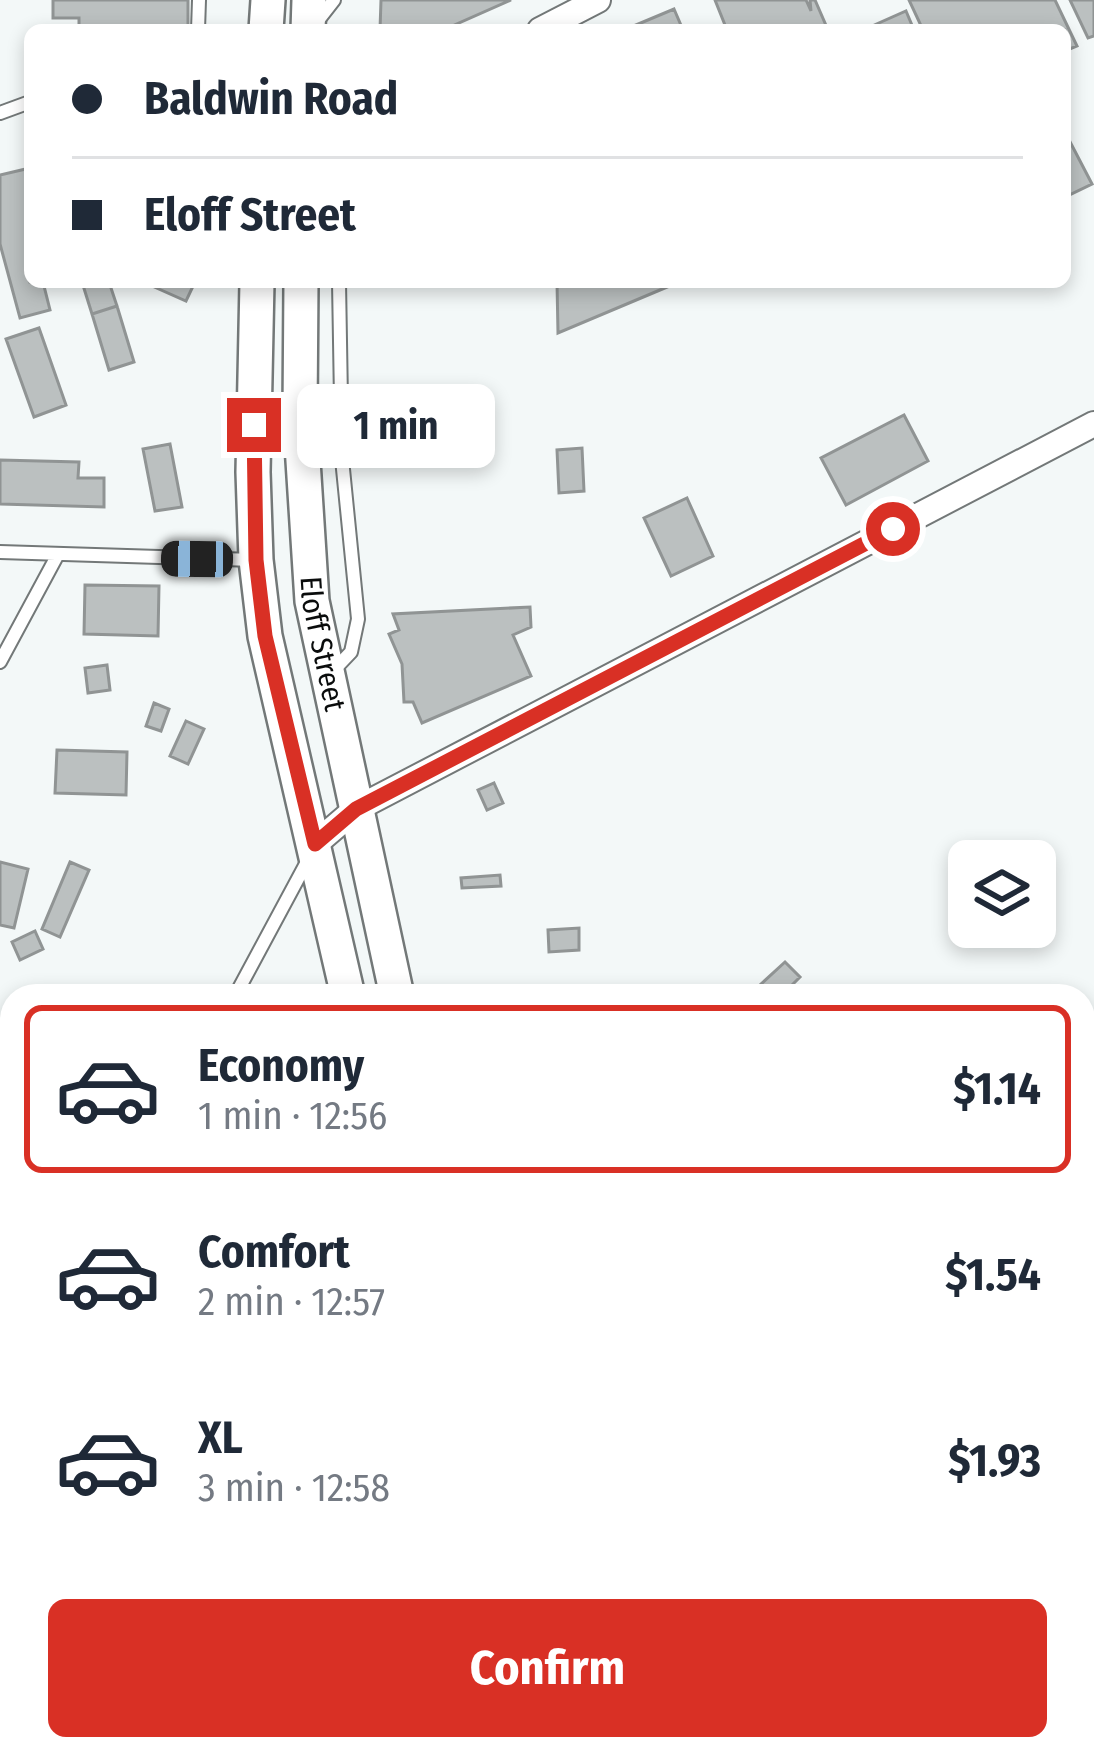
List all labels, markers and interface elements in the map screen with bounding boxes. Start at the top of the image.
text: Baldwin Road [144,72,398,126]
text: Eloff Street [144,188,356,242]
callout: 1 min [296,383,494,467]
route end [227,398,281,452]
text: 1 min [354,403,438,449]
route start [866,502,920,556]
car [161,540,233,578]
street label: Eloff Street [292,575,353,714]
map controls [948,840,1056,948]
button: layers [948,840,1056,948]
icon: car [54,1035,162,1143]
text: Economy [198,1039,364,1093]
text: $1.14 [953,1062,1041,1116]
text: 1 min · 12:56 [198,1093,387,1139]
icon: car [54,1221,162,1329]
text: Comfort [198,1225,350,1279]
text: $1.54 [945,1248,1041,1302]
text: 2 min · 12:57 [198,1279,385,1325]
icon: car [54,1407,162,1515]
text: XL [198,1411,243,1465]
text: $1.93 [948,1434,1041,1488]
text: 3 min · 12:58 [198,1465,390,1511]
button: Confirm [48,1599,1047,1737]

